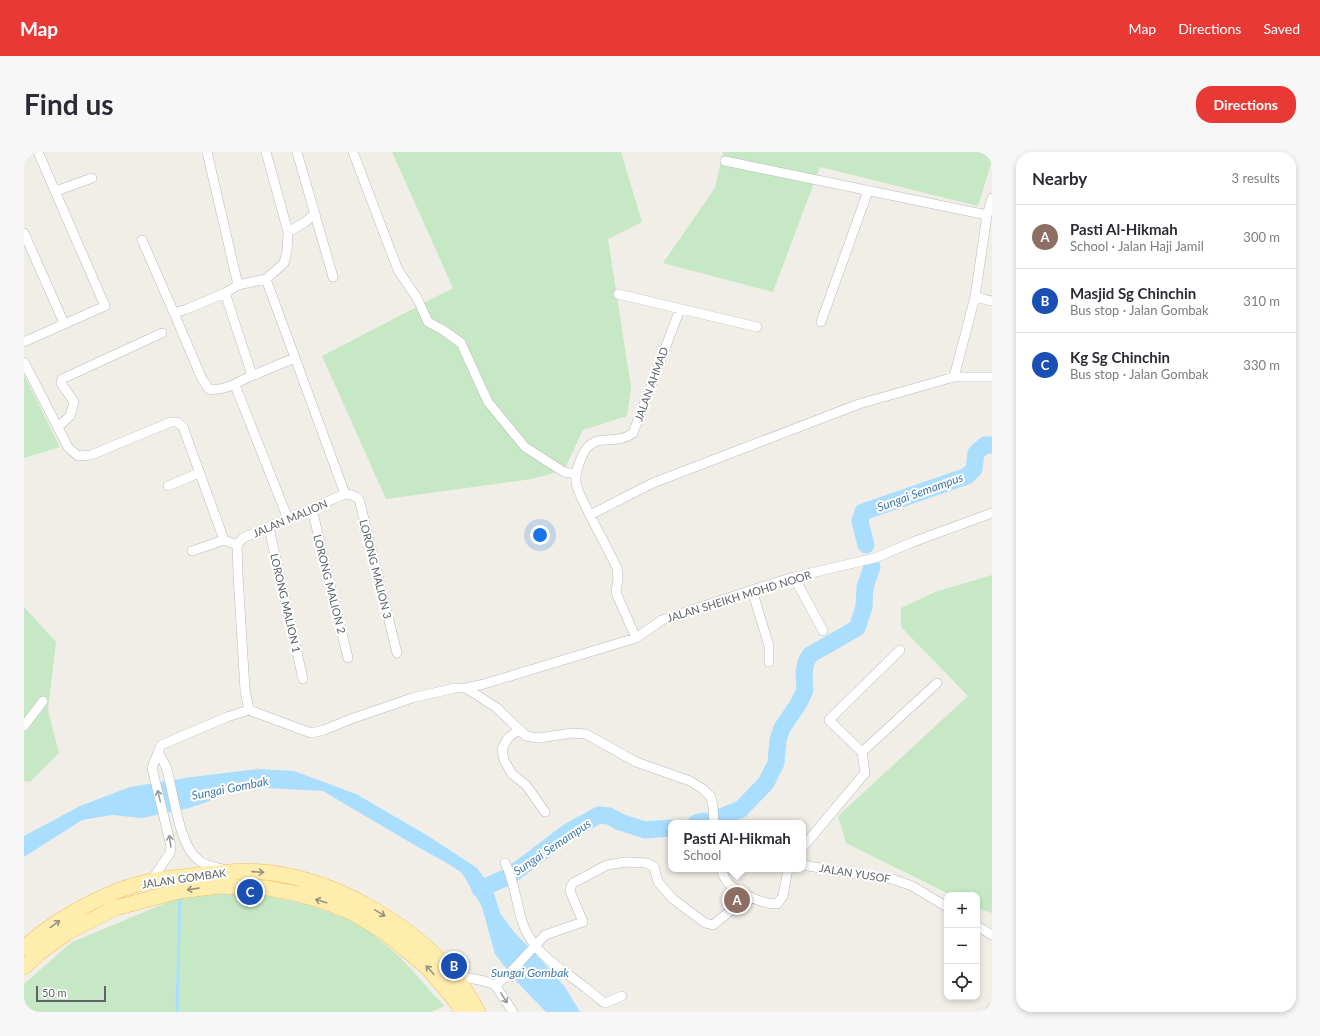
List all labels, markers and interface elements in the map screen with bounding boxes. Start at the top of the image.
text: Map [20,17,58,40]
text: Map [1129,20,1156,37]
text: Directions [1178,20,1241,37]
text: Saved [1263,20,1300,37]
button: Directions [1196,86,1296,123]
text: Find us [24,87,114,121]
text: Nearby [1032,168,1087,189]
text: 3 results [1232,170,1280,186]
text: Pasti Al-Hikmah [1070,220,1178,238]
text: A [1040,229,1050,245]
text: 300 m [1243,229,1280,245]
text: School · Jalan Haji Jamil [1070,238,1204,254]
text: Masjid Sg Chinchin [1070,284,1196,302]
text: B [1041,293,1049,309]
text: 310 m [1243,293,1280,309]
text: Bus stop · Jalan Gombak [1070,302,1209,318]
street label: JALAN AHMAD [632,345,670,423]
text: Kg Sg Chinchin [1070,348,1170,366]
text: C [1041,357,1049,373]
text: 330 m [1243,357,1280,373]
text: Bus stop · Jalan Gombak [1070,366,1209,382]
water label: Sungai Semampus [875,469,965,514]
street label: JALAN MALION [251,496,329,540]
street label: LORONG MALION 3 [357,518,395,620]
your location [530,525,550,545]
street label: LORONG MALION 2 [311,533,349,635]
street label: LORONG MALION 1 [268,552,304,654]
street label: JALAN SHEIKH MOHD NOOR [665,568,813,624]
water label: Sungai Gombak [190,773,270,803]
one-way arrow [155,790,163,803]
water label: Sungai Semampus [510,815,594,878]
popup [668,820,806,872]
text: Pasti Al-Hikmah [683,829,791,847]
one-way arrow [166,835,174,848]
text: School [683,847,721,863]
street label: JALAN YUSOF [819,861,891,885]
street label: JALAN GOMBAK [141,866,228,890]
one-way arrow [251,868,264,875]
pin: C [237,877,263,907]
one-way arrow [187,885,200,893]
pin: A [724,885,750,915]
map controls [944,892,980,1000]
button: + [944,892,980,928]
one-way arrow [315,897,328,904]
one-way arrow [374,910,386,918]
one-way arrow [49,920,60,928]
button: − [944,928,980,964]
pin: B [441,951,467,981]
button: locate [944,964,980,1000]
one-way arrow [425,965,434,976]
water label: Sungai Gombak [491,965,569,980]
scale bar [36,984,106,1003]
text: 50 m [42,986,67,999]
one-way arrow [500,992,508,1003]

